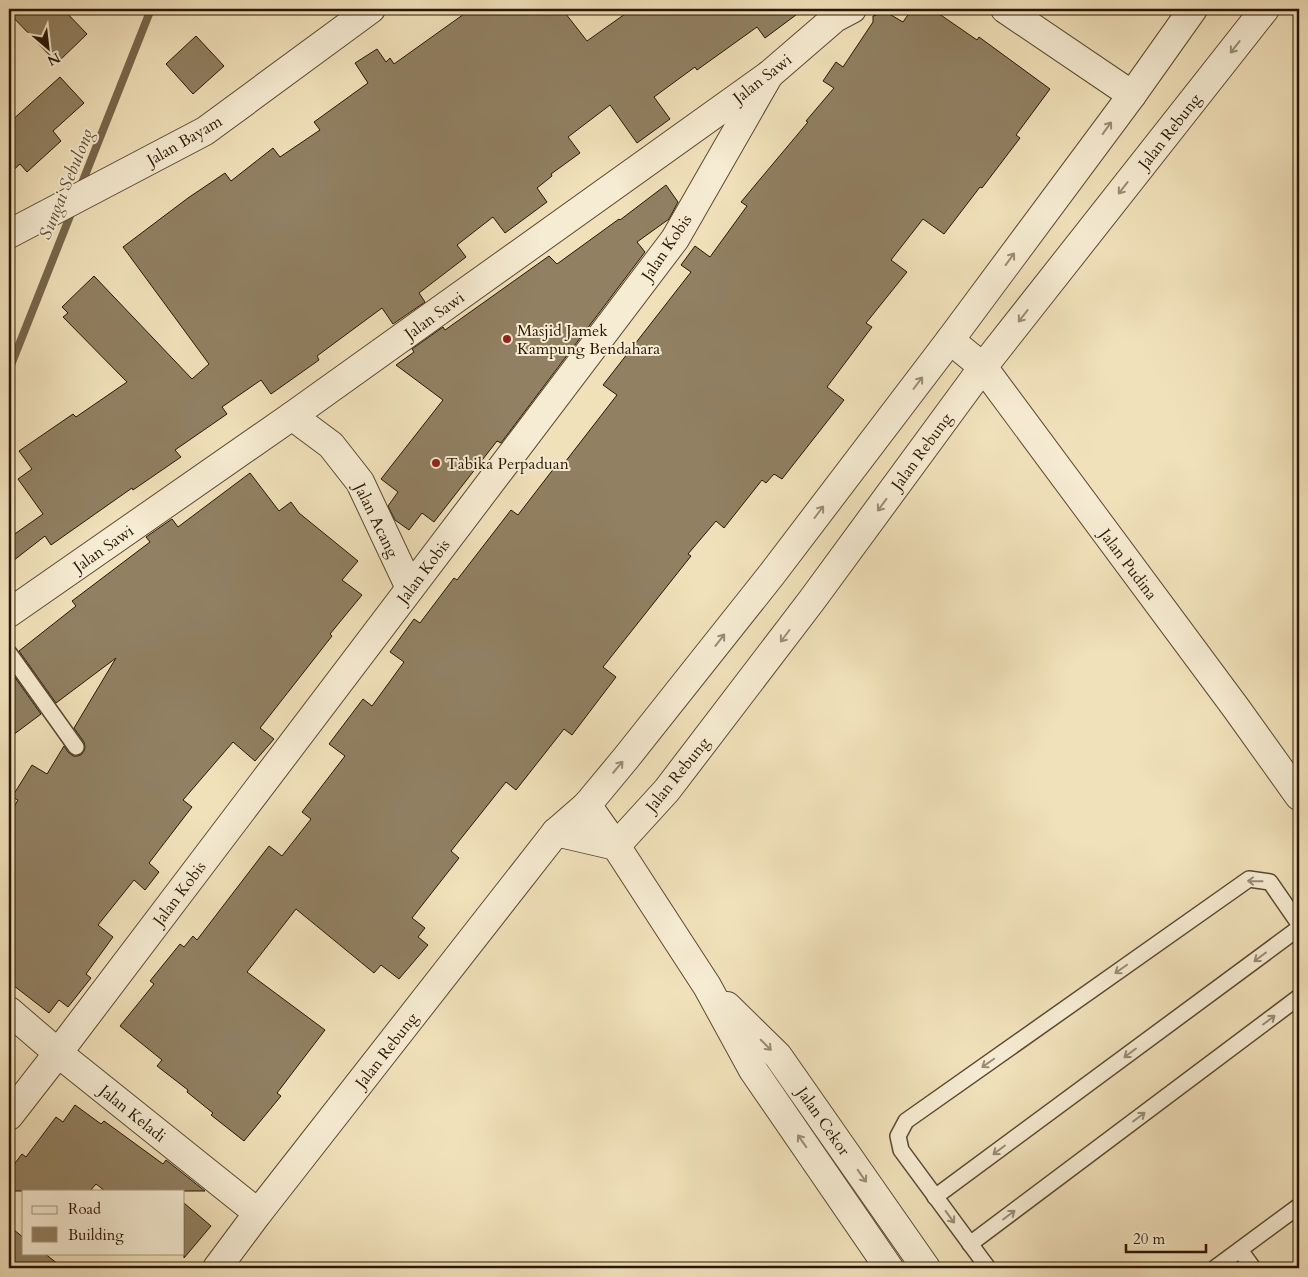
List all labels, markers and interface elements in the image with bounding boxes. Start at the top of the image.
north arrow [22,22,72,72]
one-way arrow [1229,40,1240,53]
text: N [44,48,64,70]
street label: Jalan Sawi [727,49,797,110]
street label: Jalan Rebung [1132,89,1206,176]
street label: Jalan Bayam [141,110,227,172]
one-way arrow [1102,121,1112,135]
water label: Sungai Sebulong [33,125,100,243]
one-way arrow [1118,181,1129,194]
street label: Jalan Kobis [635,210,697,287]
one-way arrow [1005,253,1016,266]
street label: Jalan Sawi [399,286,469,346]
one-way arrow [1018,309,1028,323]
place label: Masjid Jamek Kampung Bendahara [517,320,660,360]
marker: Masjid Jamek Kampung Bendahara [501,333,513,345]
one-way arrow [912,377,923,390]
street label: Jalan Rebung [885,408,957,496]
place label: Tabika Perpaduan [446,453,569,475]
marker: Tabika Perpaduan [430,457,442,469]
street label: Jalan Acang [348,478,404,561]
one-way arrow [876,498,887,511]
one-way arrow [814,506,825,519]
street label: Jalan Sawi [67,520,139,579]
street label: Jalan Pudina [1093,523,1162,605]
street label: Jalan Kobis [391,535,455,610]
one-way arrow [779,629,790,642]
one-way arrow [714,634,725,647]
street label: Jalan Rebung [639,733,715,818]
one-way arrow [613,761,624,774]
street label: Jalan Kobis [147,857,211,932]
one-way arrow [1248,876,1264,886]
one-way arrow [1254,951,1267,962]
one-way arrow [1114,964,1128,974]
street label: Jalan Rebung [349,1008,423,1095]
one-way arrow [1262,1015,1276,1025]
one-way arrow [760,1039,773,1051]
one-way arrow [1124,1048,1137,1059]
one-way arrow [982,1058,996,1068]
street label: Jalan Keladi [93,1079,171,1148]
street label: Jalan Cekor [790,1081,855,1160]
one-way arrow [1132,1112,1145,1123]
one-way arrow [797,1135,807,1149]
one-way arrow [992,1145,1006,1155]
one-way arrow [857,1169,867,1183]
legend [22,1190,185,1254]
text: Road [68,1199,101,1219]
one-way arrow [1002,1209,1015,1220]
one-way arrow [945,1210,955,1224]
scale bar [1126,1222,1206,1254]
text: Building [68,1225,124,1245]
text: 20 m [1133,1229,1165,1249]

